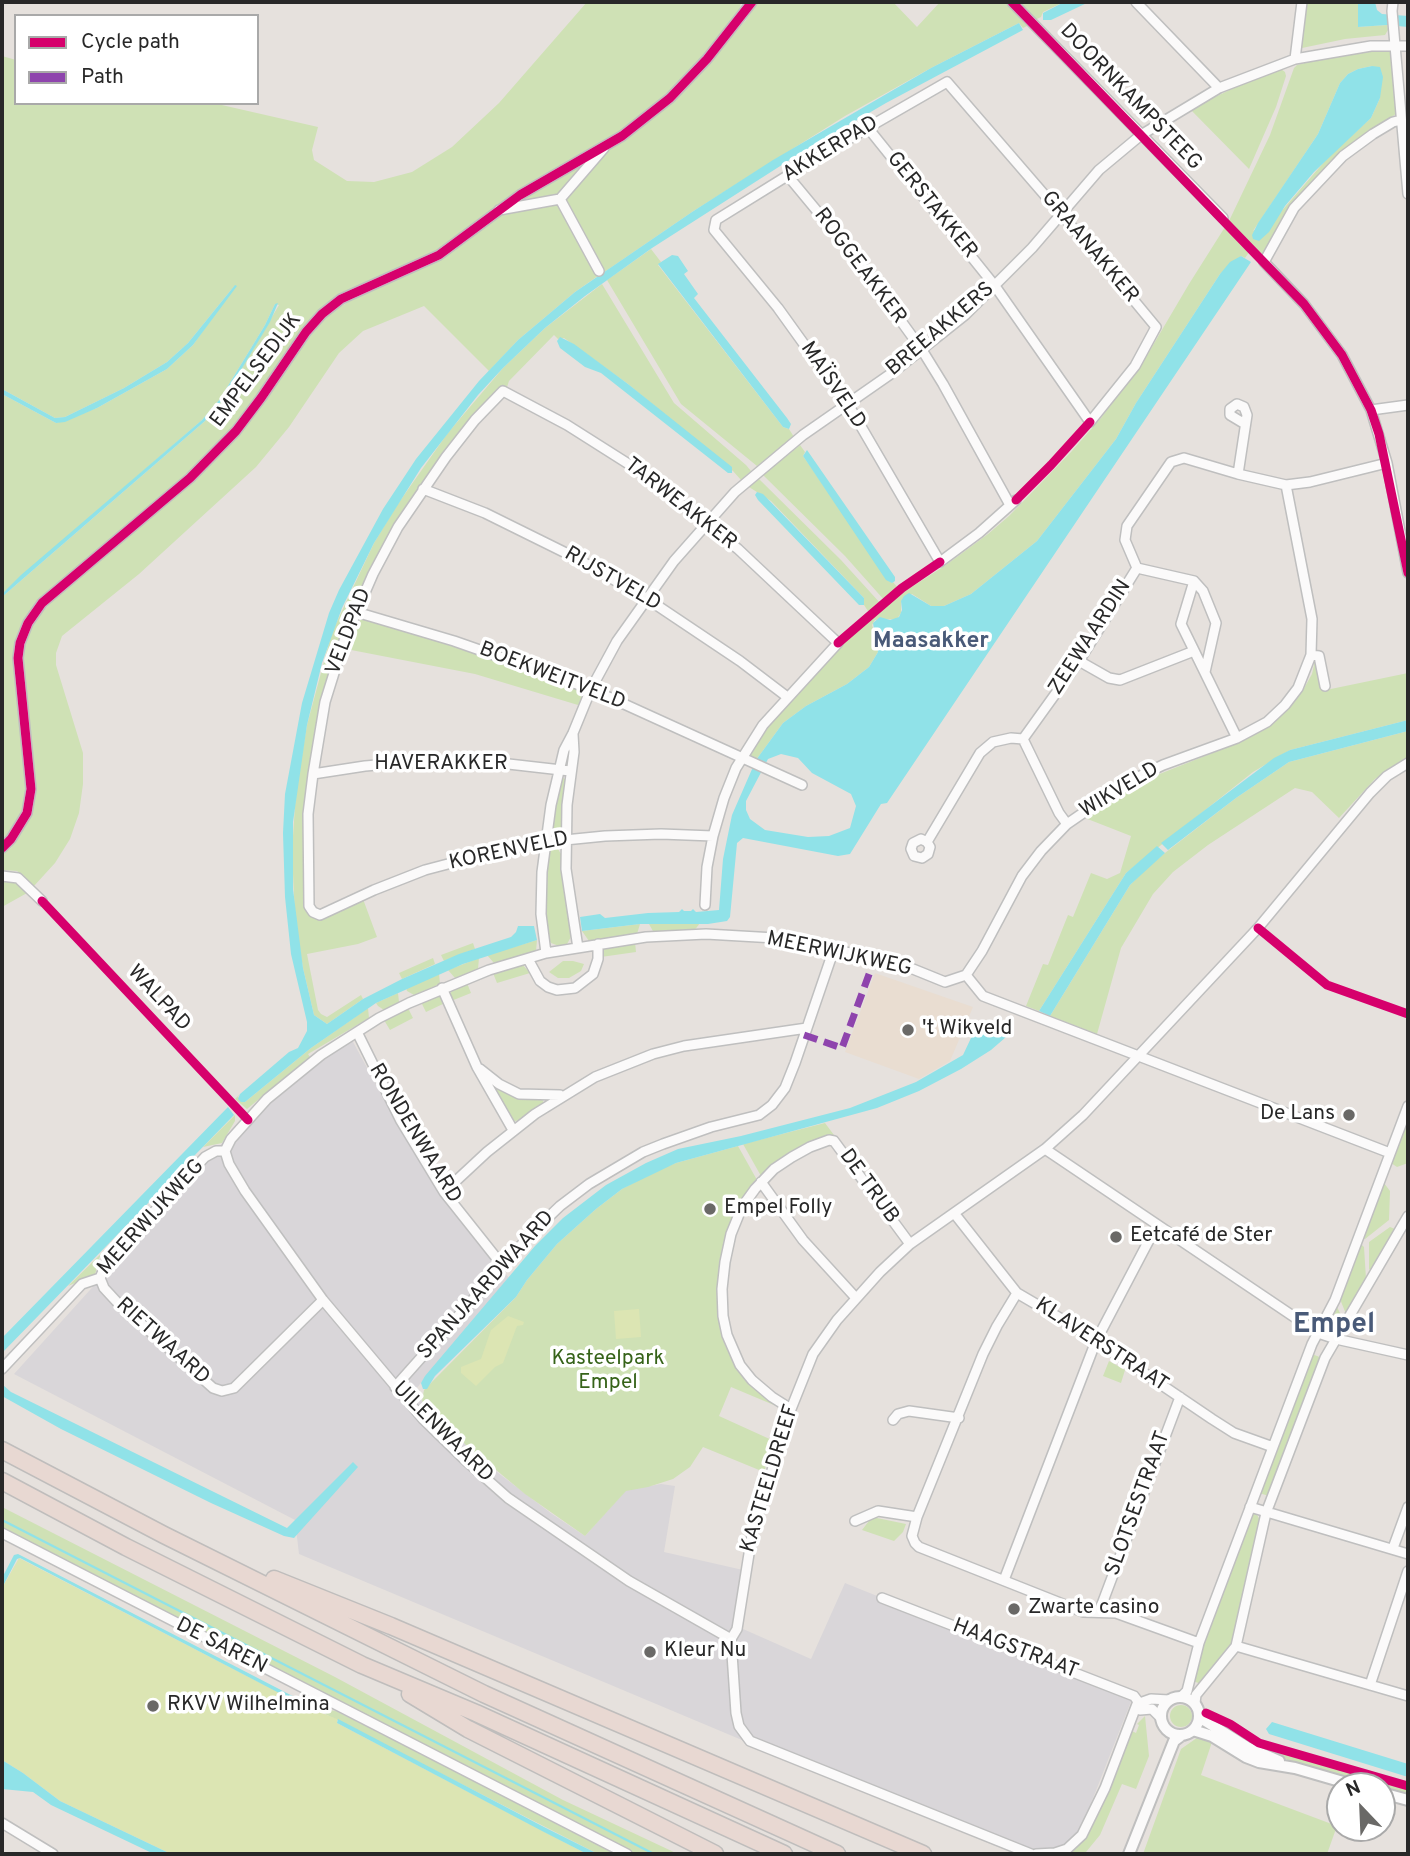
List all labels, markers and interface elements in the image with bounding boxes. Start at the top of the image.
legend [14,14,259,105]
street label: DOORNKAMPSTEEG [1054,19,1206,177]
text: Cycle path [81,29,180,56]
text: Path [81,64,124,91]
street label: AKKERPAD [779,112,883,188]
street label: GERSTAKKER [880,147,982,265]
street label: GRAANAKKER [1035,187,1143,309]
street label: ROGGEAKKER [807,204,911,330]
street label: BREEAKKERS [882,278,1000,382]
street label: EMPELSEDIJK [206,309,308,433]
street label: MAÏSVELD [794,338,870,434]
street label: TARWEAKKER [619,453,741,557]
street label: RIJSTVELD [559,542,665,618]
street label: ZEEWAARDIN [1044,576,1138,700]
street label: VELDPAD [322,585,378,679]
district label: Maasakker [873,628,989,656]
street label: BOEKWEITVELD [475,638,629,716]
street label: HAVERAKKER [374,752,508,778]
street label: WIKVELD [1076,758,1164,824]
street label: KORENVELD [447,827,571,877]
street label: MEERWIJKWEG [764,927,914,983]
street label: WALPAD [121,961,195,1037]
place label: 't Wikveld [922,1017,1012,1043]
marker: 't Wikveld [900,1022,916,1038]
street label: RONDENWAARD [362,1060,466,1208]
place label: De Lans [1260,1102,1335,1128]
marker: De Lans [1341,1107,1357,1123]
street label: DE TRUB [833,1145,903,1229]
street label: MEERWIJKWEG [93,1155,211,1281]
place label: Empel Folly [724,1196,832,1222]
marker: Empel Folly [702,1201,718,1217]
street label: SPANJAARDWAARD [413,1206,561,1366]
place label: Eetcafé de Ster [1130,1224,1273,1250]
marker: Eetcafé de Ster [1108,1229,1124,1245]
street label: RIETWAARD [110,1293,214,1391]
street label: KLAVERSTRAAT [1030,1294,1172,1398]
district label: Empel [1293,1309,1375,1343]
park label: Kasteelpark Empel [551,1347,665,1397]
street label: UILENWAARD [386,1377,498,1489]
street label: KASTEELDREEF [737,1402,805,1556]
street label: SLOTSESTRAAT [1101,1428,1177,1580]
place label: Zwarte casino [1028,1596,1159,1622]
marker: Zwarte casino [1006,1601,1022,1617]
street label: DE SAREN [171,1613,271,1681]
street label: HAAGSTRAAT [949,1614,1081,1686]
place label: Kleur Nu [664,1639,746,1665]
marker: Kleur Nu [642,1644,658,1660]
place label: RKVV Wilhelmina [167,1693,330,1719]
marker: RKVV Wilhelmina [145,1698,161,1714]
north arrow [1326,1772,1396,1842]
text: N [1343,1776,1365,1803]

